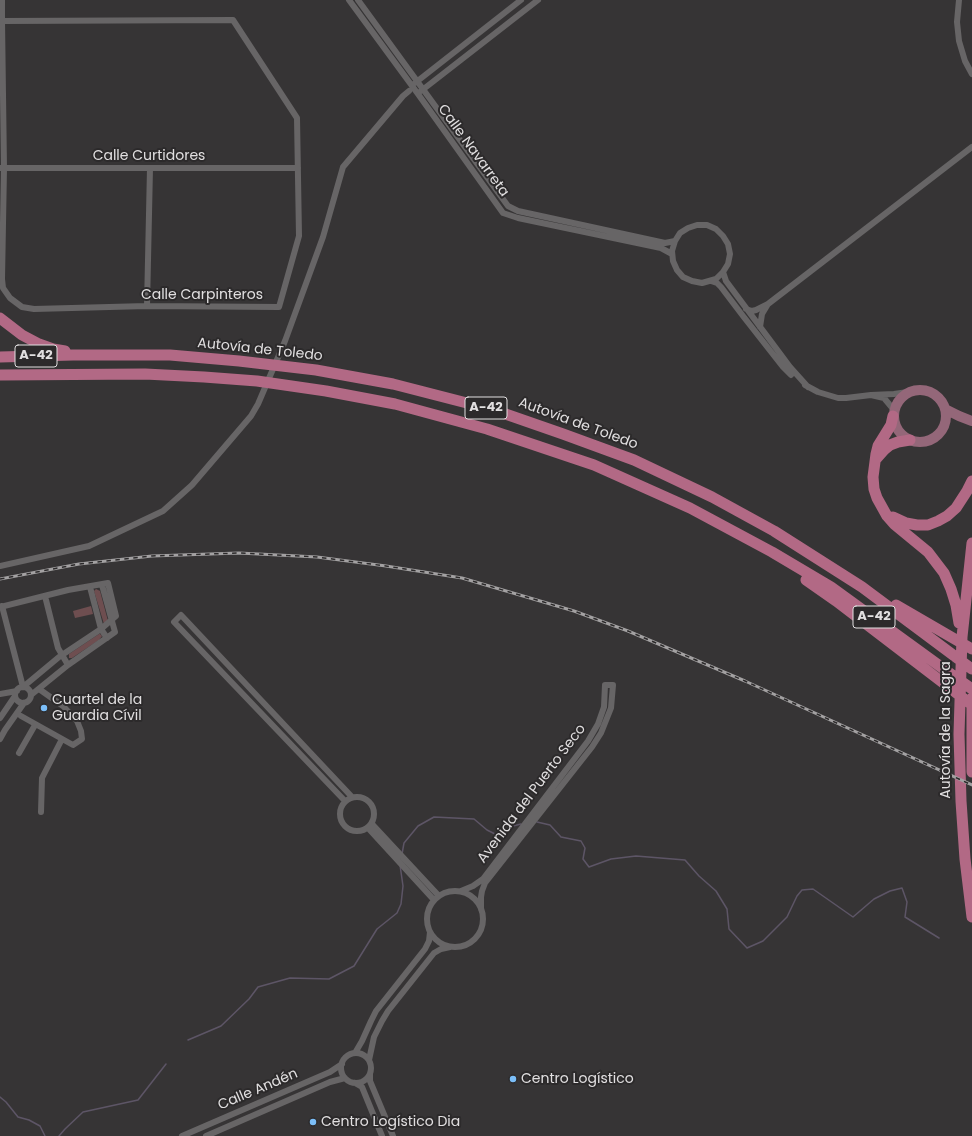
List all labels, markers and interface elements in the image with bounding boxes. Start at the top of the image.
street label: Calle Navarreta [434,102,512,200]
street label: Calle Curtidores [93,148,205,164]
street label: Calle Carpinteros [141,287,263,303]
street label: Autovía de Toledo [197,335,323,365]
road number: A-42 [15,345,57,367]
street label: Autovía de Toledo [516,395,640,453]
road number: A-42 [465,397,507,419]
road number: A-42 [853,606,895,628]
street label: Autovía de la Sagra [938,661,954,799]
place label: Cuartel de la Guardia Cívil [52,692,142,724]
marker: Cuartel de la Guardia Cívil [39,703,49,713]
street label: Avenida del Puerto Seco [474,721,590,867]
street label: Calle Andén [216,1066,300,1114]
place label: Centro Logístico [521,1071,634,1087]
marker: Centro Logístico [508,1074,518,1084]
place label: Centro Logístico Dia [321,1114,460,1130]
marker: Centro Logístico Dia [308,1117,318,1127]

